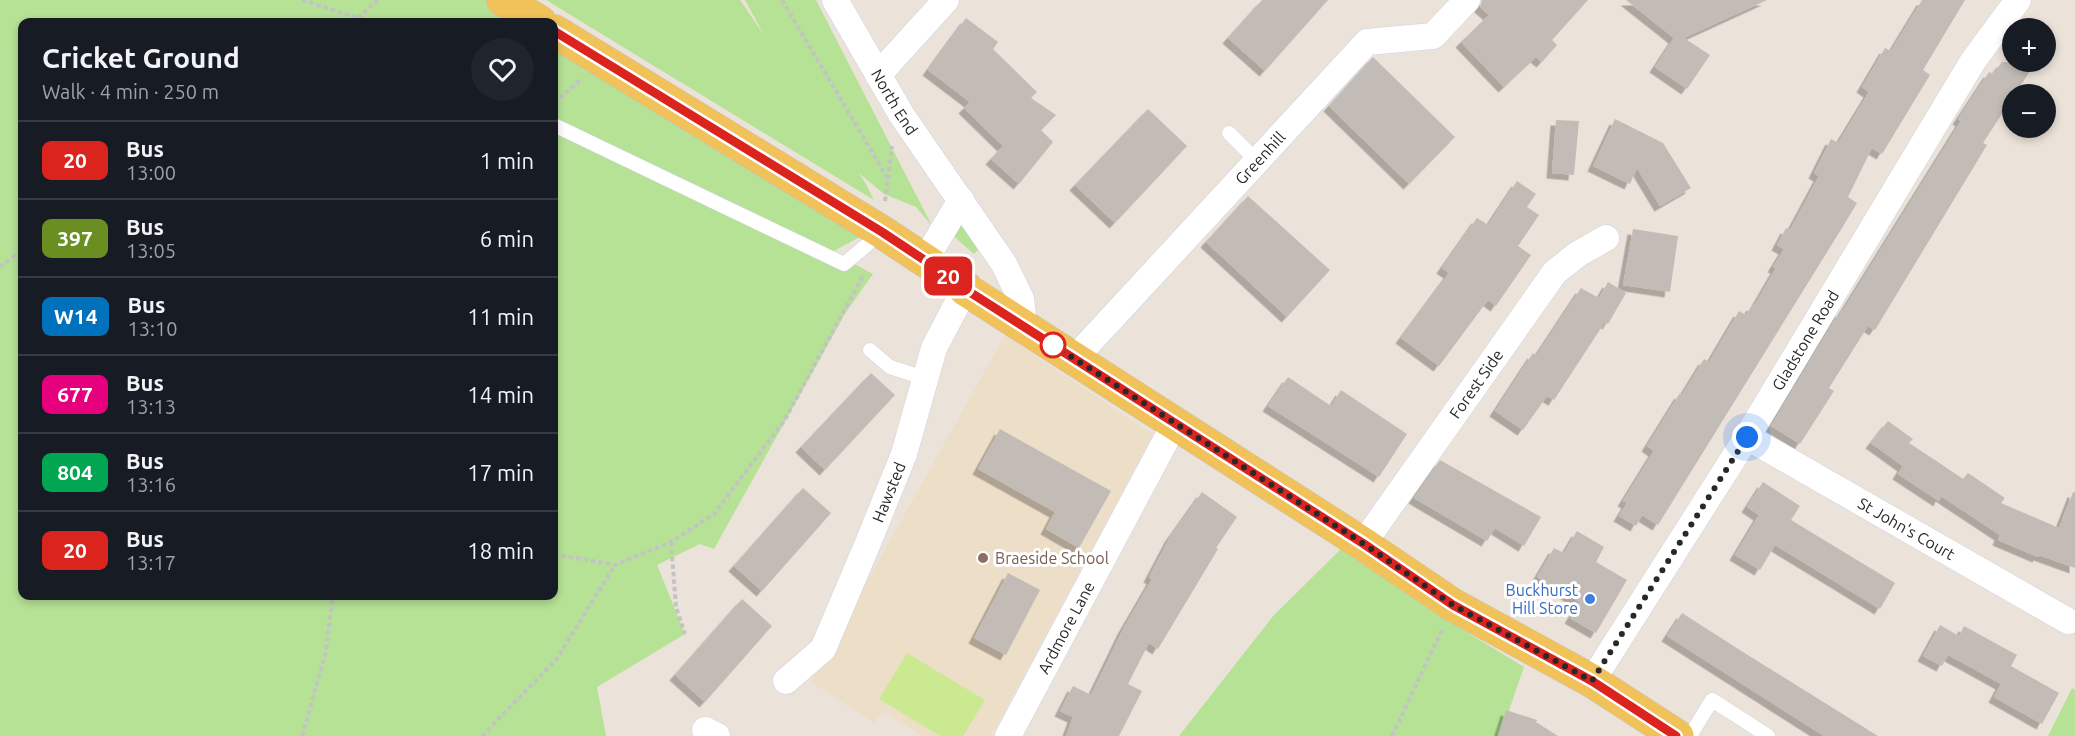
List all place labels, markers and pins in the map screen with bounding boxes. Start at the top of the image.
unlabelled marker [1040,332,1066,358]
place label: Braeside School [995,549,1109,567]
marker: Braeside School [976,551,990,565]
place label: Buckhurst Hill Store [1506,581,1579,617]
marker: Buckhurst Hill Store [1583,592,1597,606]

